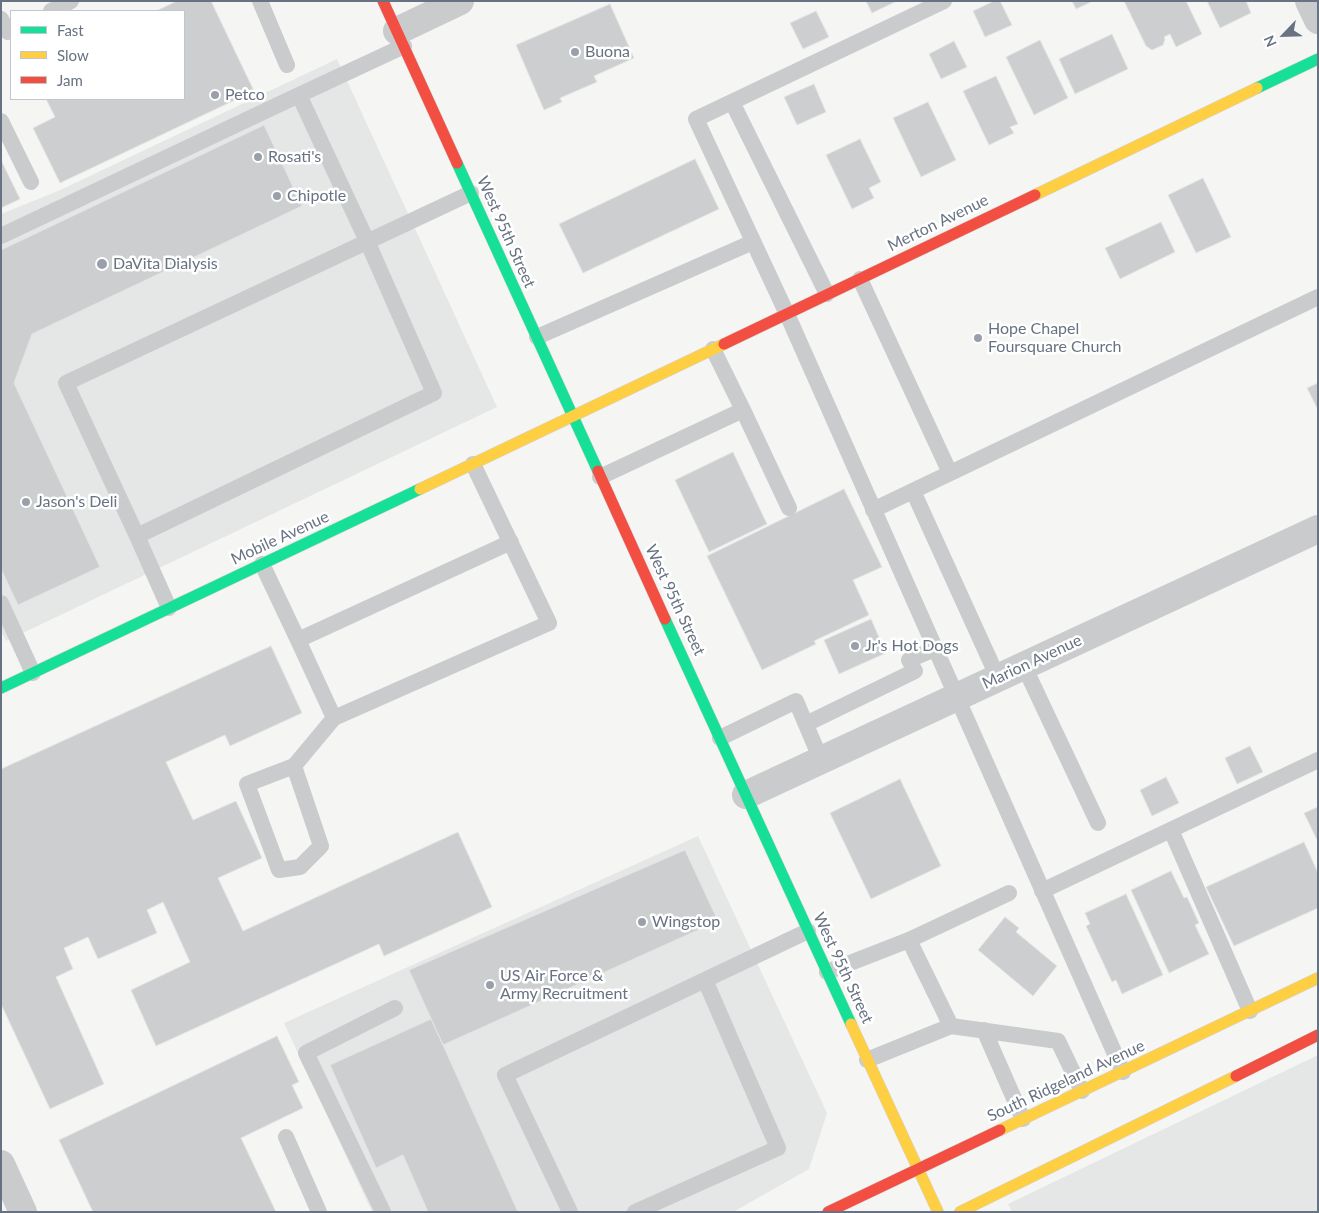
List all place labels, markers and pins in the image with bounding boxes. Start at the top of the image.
place label: Buona [585,42,630,62]
marker: Buona [569,46,581,58]
place label: Petco [225,85,265,105]
marker: Petco [209,89,221,101]
place label: Rosati's [268,147,321,167]
marker: Rosati's [252,151,264,163]
place label: Chipotle [287,186,346,206]
marker: Chipotle [271,190,283,202]
place label: DaVita Dialysis [113,254,218,274]
marker: DaVita Dialysis [95,257,109,271]
place label: Hope Chapel Foursquare Church [988,319,1122,357]
marker: Hope Chapel Foursquare Church [972,332,984,344]
place label: Jason's Deli [36,492,117,512]
marker: Jason's Deli [20,496,32,508]
place label: Jr's Hot Dogs [865,636,959,656]
marker: Jr's Hot Dogs [849,640,861,652]
place label: Wingstop [652,912,720,932]
marker: Wingstop [636,916,648,928]
place label: US Air Force & Army Recruitment [500,966,628,1004]
marker: US Air Force & Army Recruitment [484,979,496,991]

